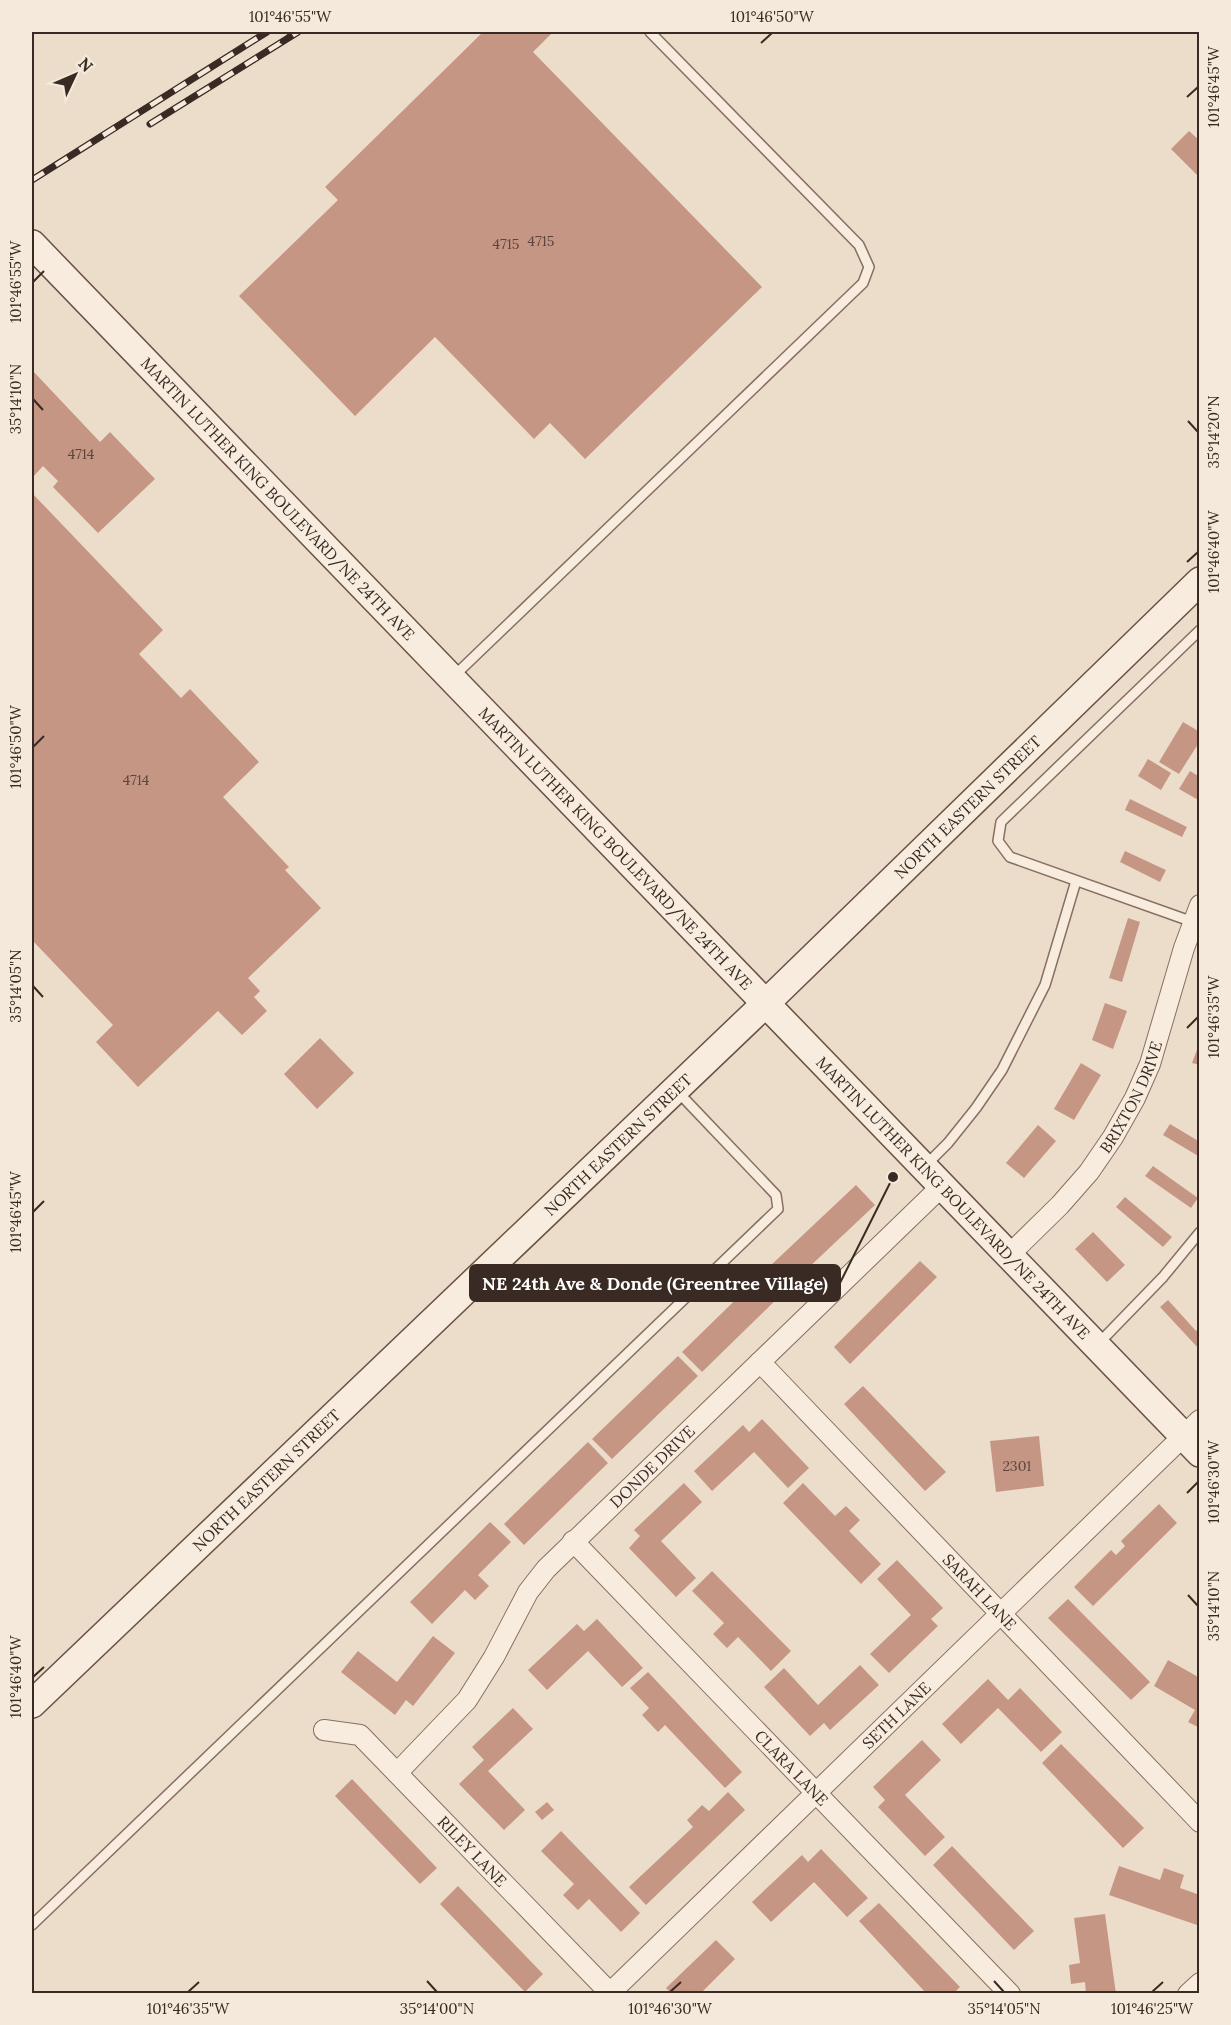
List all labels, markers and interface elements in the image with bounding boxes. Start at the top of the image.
text: 101°46'55"W [249,7,332,26]
text: 101°46'50"W [730,7,815,26]
north arrow [45,45,105,105]
text: 101°46'45"W [1204,45,1223,128]
text: N [74,53,97,76]
house number: 4715 [528,232,554,250]
house number: 4715 [493,235,519,253]
text: 101°46'55"W [6,240,25,323]
street label: MARTIN LUTHER KING BOULEVARD/NE 24TH AVE [137,353,419,644]
text: 35°14'10"N [6,364,25,434]
text: 35°14'20"N [1204,395,1223,469]
house number: 4714 [68,445,95,463]
text: 101°46'40"W [1204,510,1223,593]
street label: MARTIN LUTHER KING BOULEVARD/NE 24TH AVE [475,703,757,994]
text: 101°46'50"W [6,704,25,789]
street label: NORTH EASTERN STREET [890,731,1045,883]
house number: 4714 [123,771,150,789]
text: 35°14'05"N [6,949,25,1023]
text: 101°46'35"W [1204,975,1223,1058]
street label: BRIXTON DRIVE [1095,1039,1166,1157]
street label: MARTIN LUTHER KING BOULEVARD/NE 24TH AVE [812,1052,1094,1343]
street label: NORTH EASTERN STREET [540,1069,696,1220]
text: 101°46'45"W [6,1170,25,1253]
callout: NE 24th Ave & Donde (Greentree Village) [470,1265,840,1301]
text: NE 24th Ave & Donde (Greentree Village) [482,1272,828,1295]
street label: NORTH EASTERN STREET [188,1405,344,1555]
street label: DONDE DRIVE [605,1421,699,1512]
text: 101°46'30"W [1204,1439,1223,1524]
house number: 2301 [1003,1457,1031,1475]
street label: SARAH LANE [939,1549,1021,1634]
text: 35°14'10"N [1204,1571,1223,1641]
text: 101°46'40"W [6,1635,25,1718]
street label: SETH LANE [858,1677,935,1753]
street label: CLARA LANE [751,1726,833,1810]
street label: RILEY LANE [434,1812,511,1891]
text: 101°46'35"W [147,1999,230,2018]
text: 35°14'00"N [400,1999,474,2018]
text: 101°46'30"W [628,1999,713,2018]
text: 35°14'05"N [967,1999,1041,2018]
text: 101°46'25"W [1111,1999,1194,2018]

